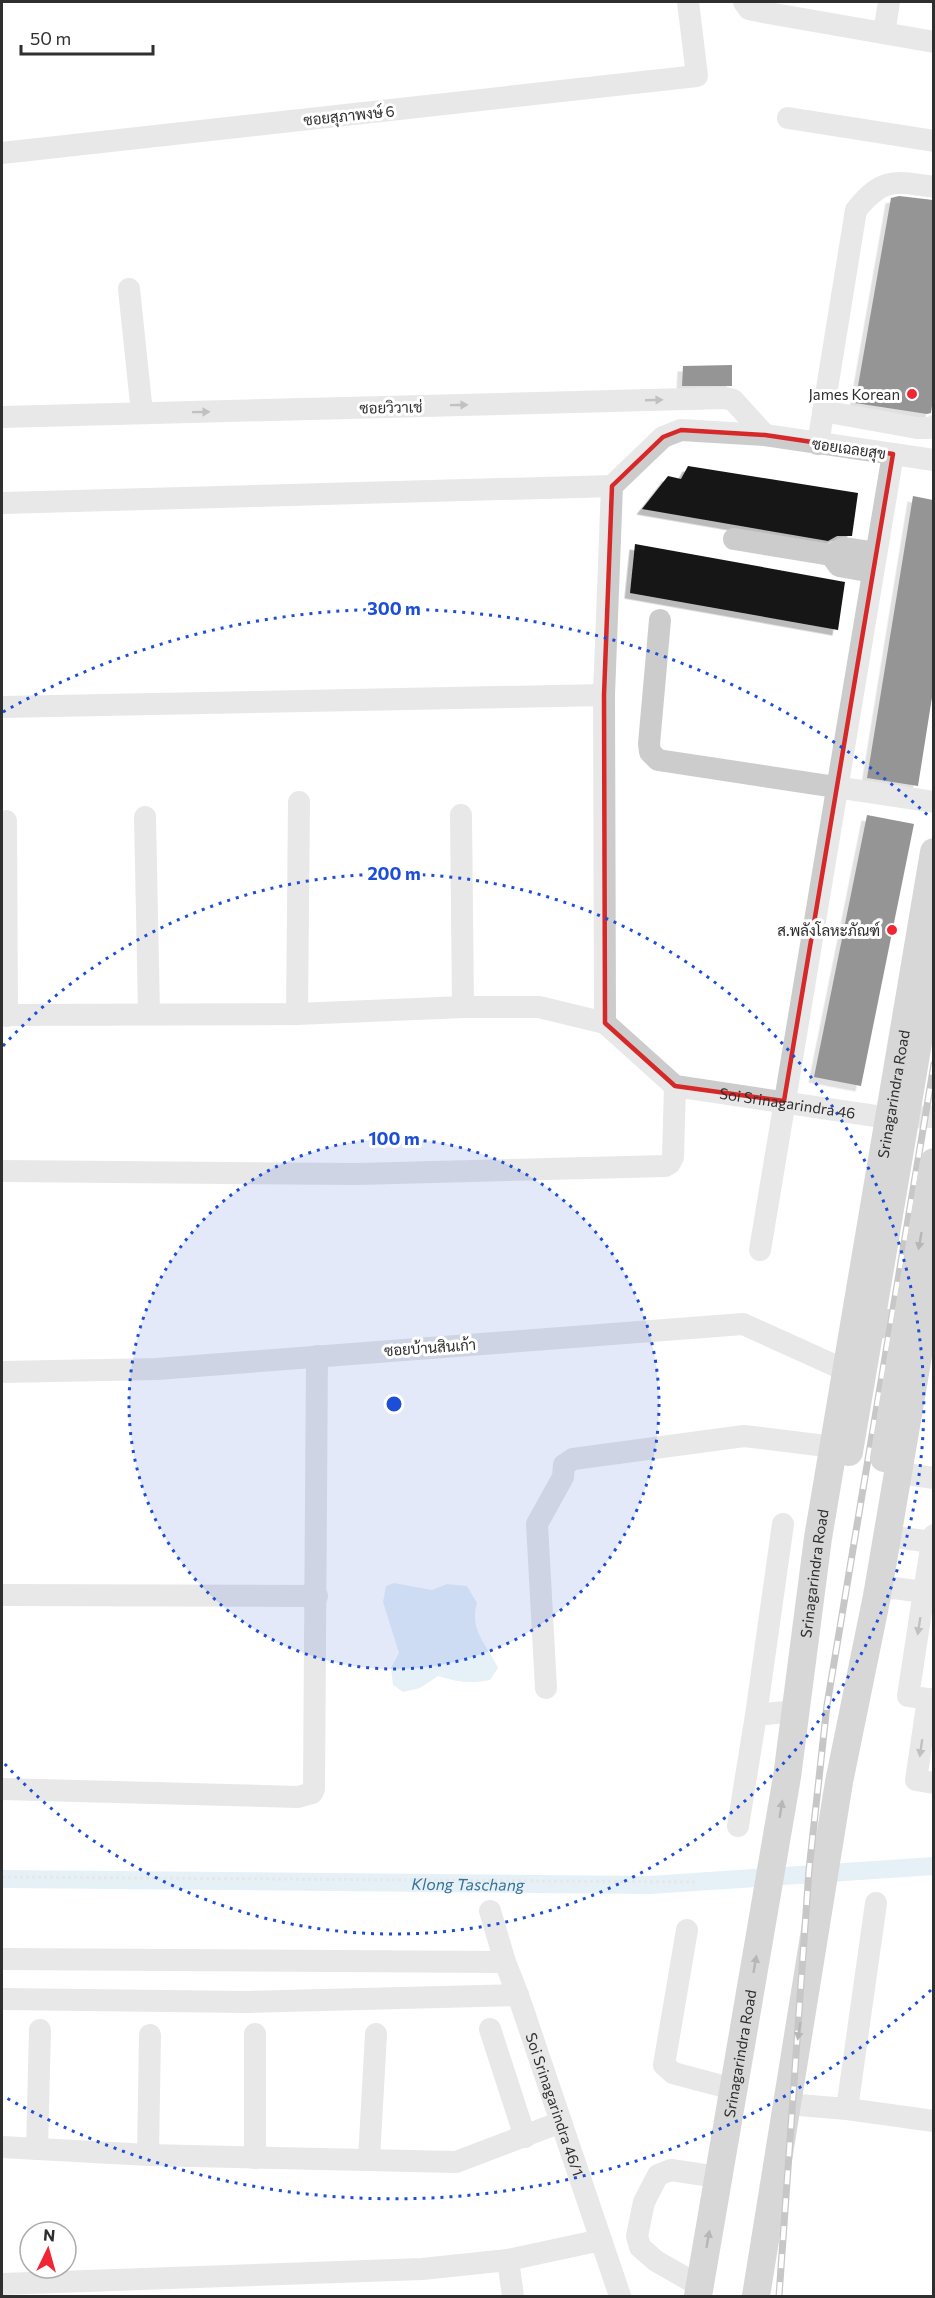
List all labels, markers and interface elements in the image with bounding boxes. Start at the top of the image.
scale bar [21,18,153,56]
text: 50 m [30,27,71,49]
street label: ซอยสุภาพงษ์ 6 [303,101,396,132]
place label: James Korean [809,385,900,403]
marker: James Korean [905,387,919,401]
one-way arrow [644,395,663,404]
street label: ซอยวิวาเช่ [359,397,423,417]
one-way arrow [449,400,468,410]
one-way arrow [191,407,210,416]
street label: ซอยเฉลยสุข [810,434,887,465]
text: 300 m [367,597,421,619]
text: 200 m [367,862,421,884]
place label: ส.พลังโลหะภัณฑ์ [777,921,880,939]
marker: ส.พลังโลหะภัณฑ์ [885,923,899,937]
street label: Srinagarindra Road [873,1028,913,1159]
street label: Soi Srinagarindra 46 [718,1084,857,1122]
text: 100 m [368,1127,420,1149]
one-way arrow [916,1231,925,1250]
street label: ซอยบ้านสินเก้า [384,1335,476,1359]
centre of rings [384,1394,404,1414]
street label: Srinagarindra Road [796,1508,832,1639]
one-way arrow [914,1616,923,1635]
one-way arrow [916,1739,925,1758]
one-way arrow [777,1800,786,1819]
water label: Klong Taschang [411,1873,526,1893]
one-way arrow [751,1954,760,1973]
street label: Srinagarindra Road [720,1988,759,2119]
one-way arrow [794,2021,803,2040]
street label: Soi Srinagarindra 46/1 [522,2030,588,2178]
north arrow [18,2220,78,2280]
text: N [43,2225,56,2245]
one-way arrow [703,2229,712,2248]

